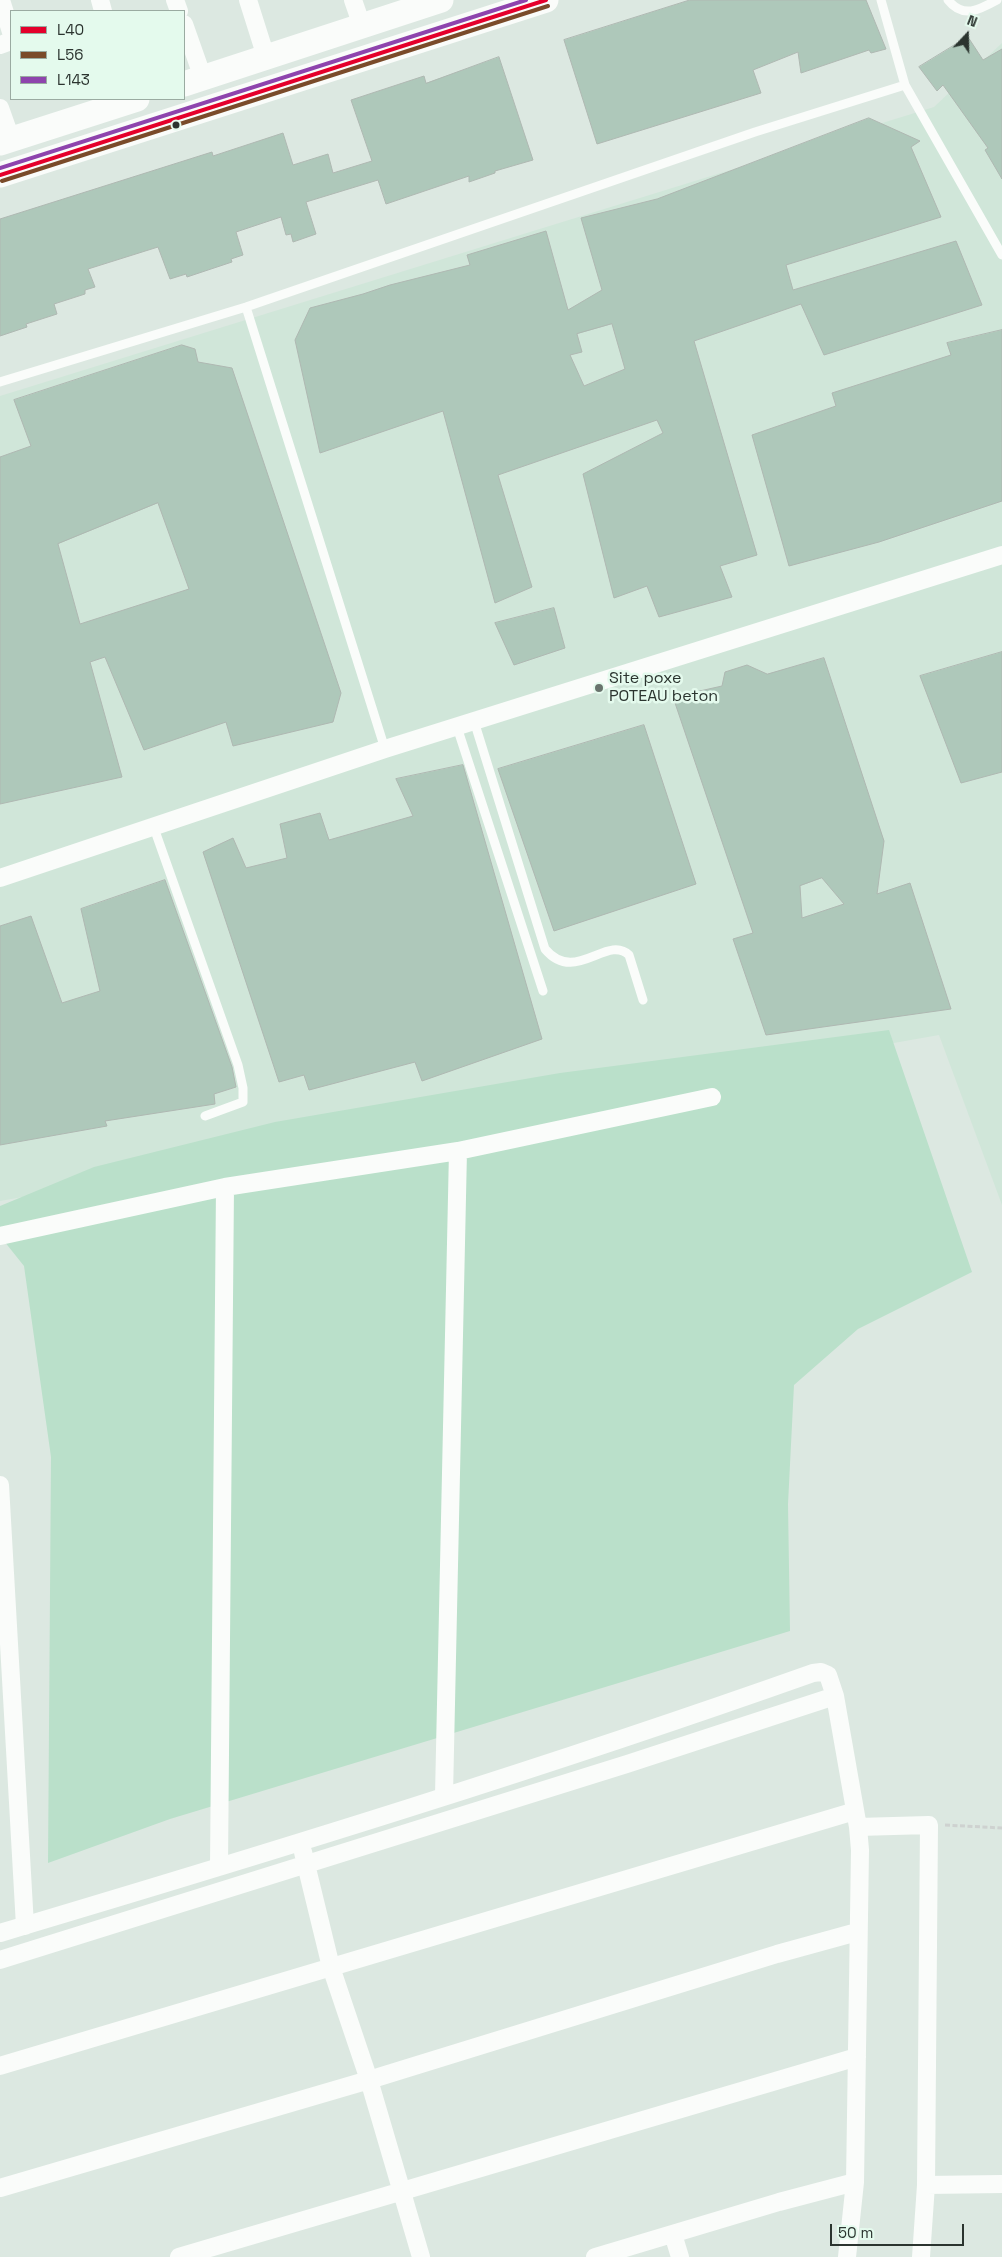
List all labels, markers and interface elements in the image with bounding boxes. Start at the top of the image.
legend [10,10,185,100]
north arrow [942,10,992,60]
text: N [965,11,980,31]
text: L40 [57,20,84,39]
text: L56 [57,45,83,64]
text: L143 [57,70,90,89]
unlabelled marker [171,120,181,130]
place label: Site poxe POTEAU beton [609,669,718,707]
marker: Site poxe POTEAU beton [593,682,605,694]
scale bar [832,2214,966,2246]
text: 50 m [838,2223,873,2242]

